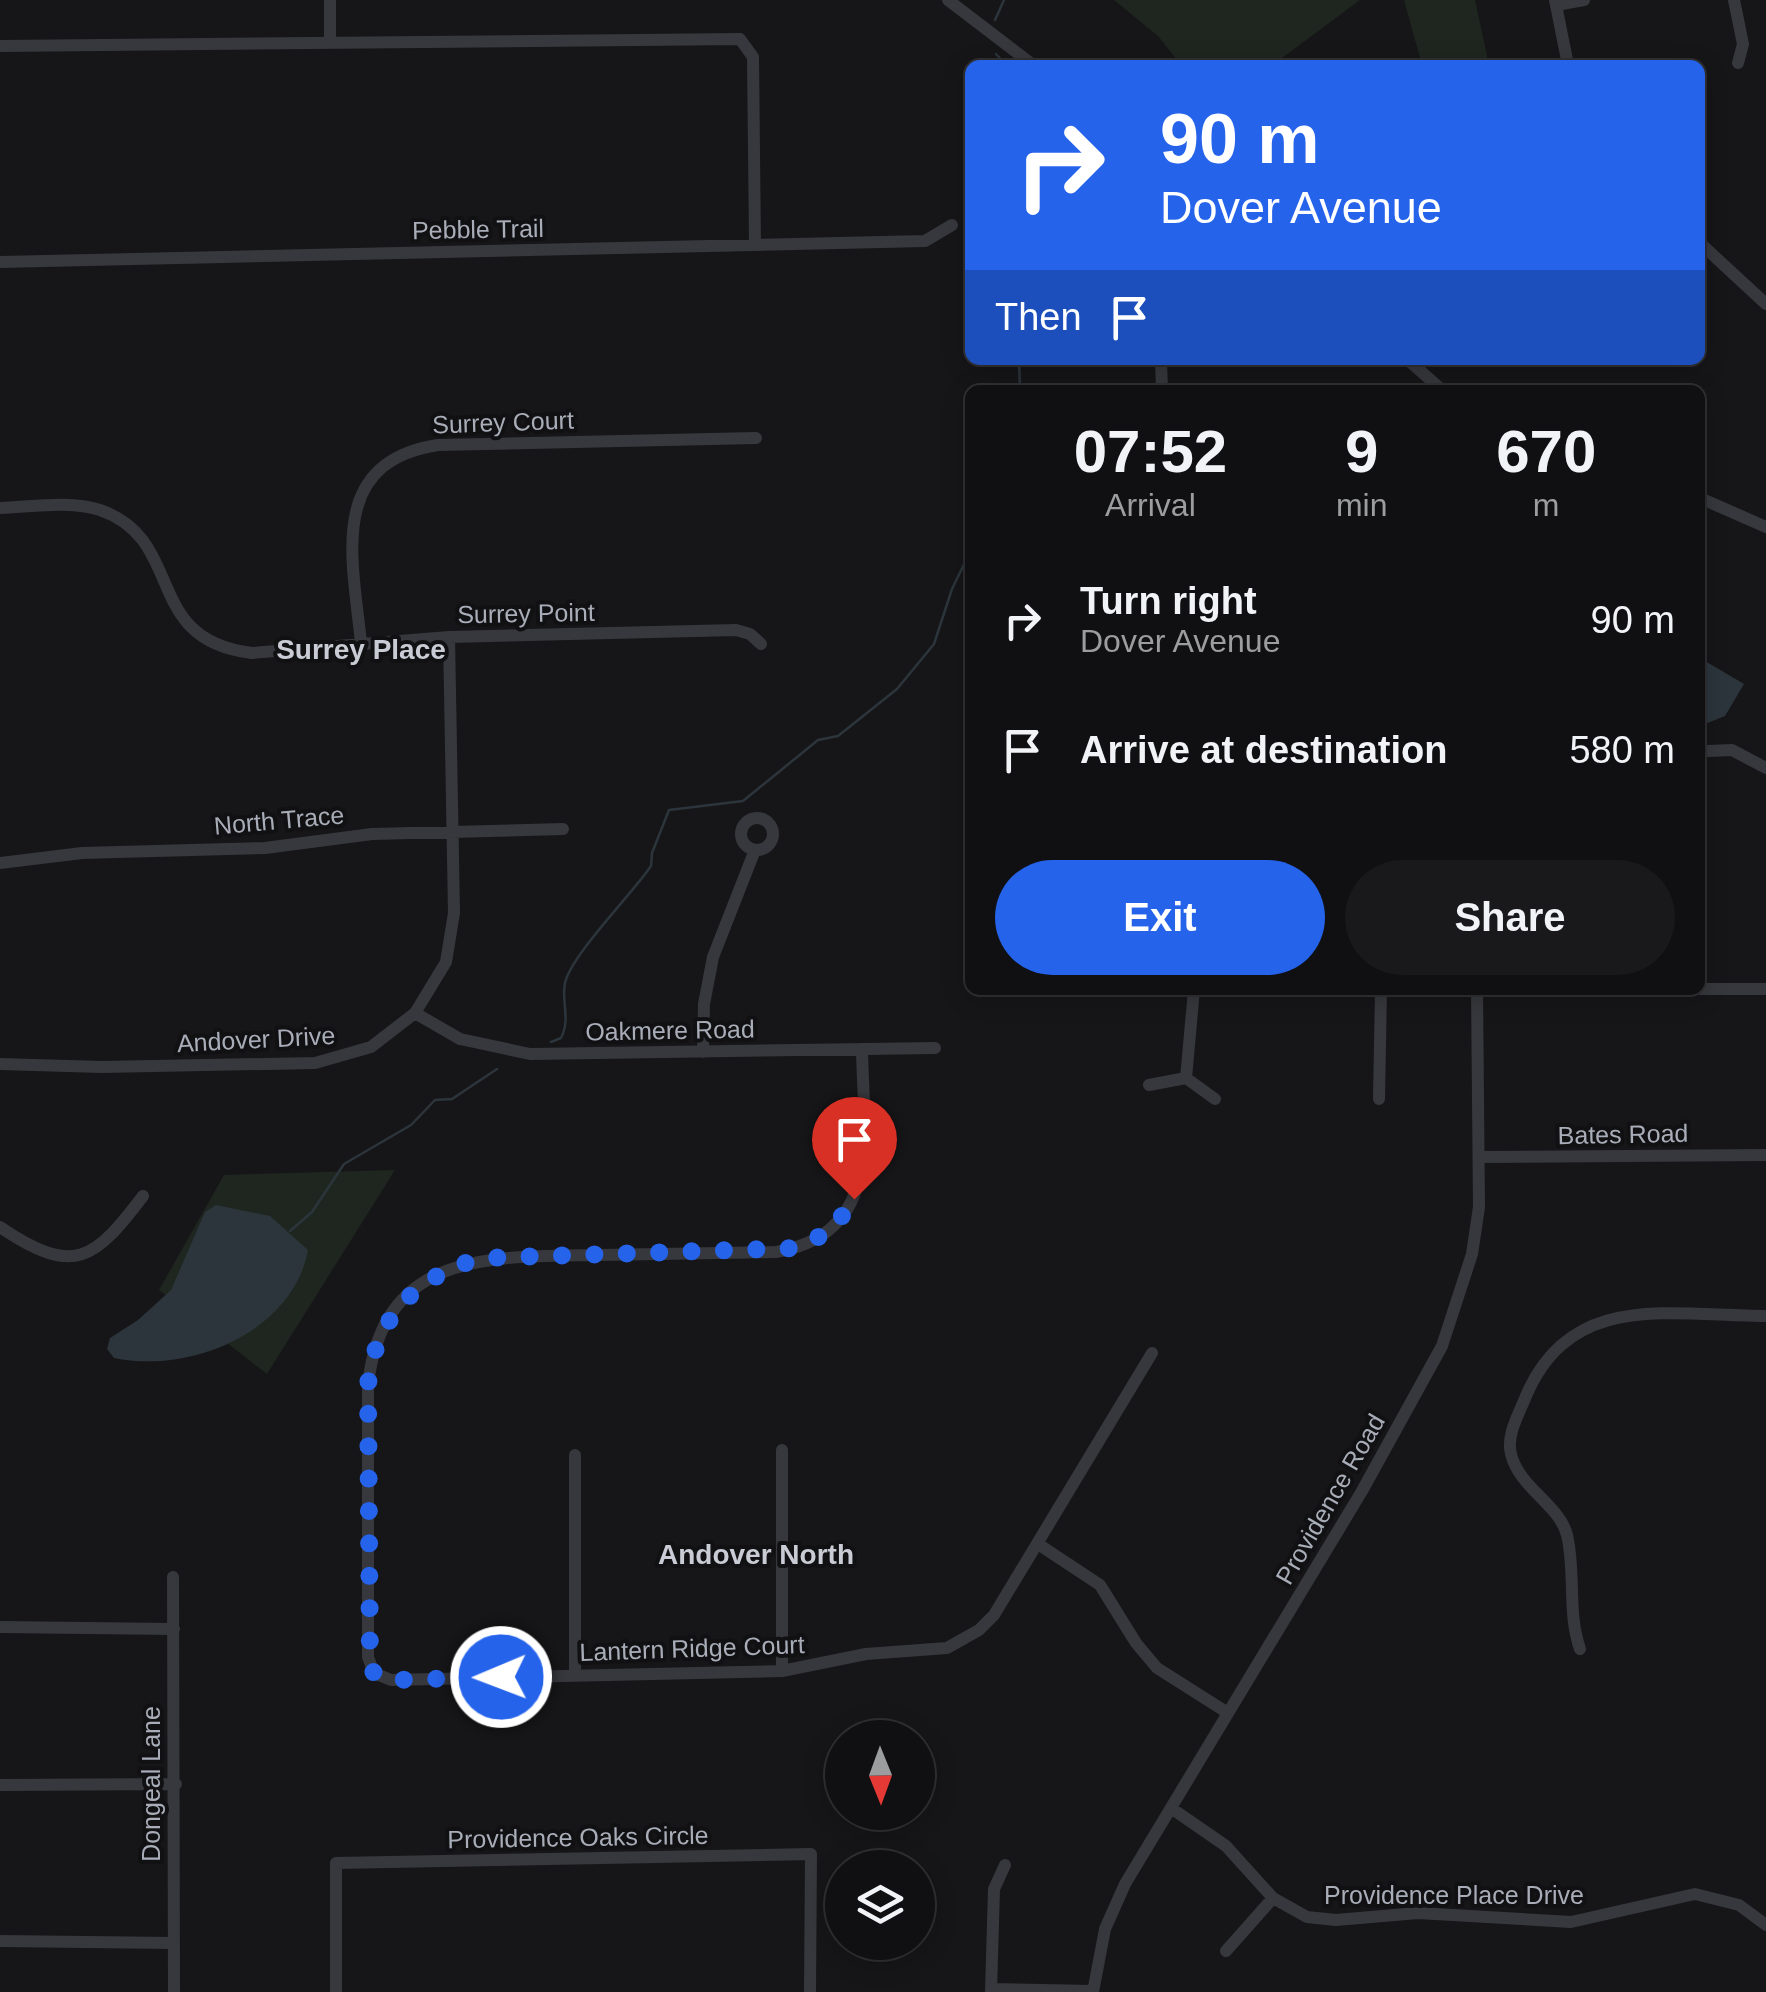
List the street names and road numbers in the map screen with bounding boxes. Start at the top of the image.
street label: Pebble Trail [412,214,544,244]
street label: Surrey Court [432,406,574,438]
street label: Surrey Point [457,598,595,628]
street label: North Trace [213,800,345,840]
street label: Oakmere Road [585,1015,755,1045]
street label: Andover Drive [176,1021,336,1057]
street label: Bates Road [1557,1119,1689,1149]
street label: Providence Road [1270,1409,1390,1589]
street label: Lantern Ridge Court [579,1630,805,1666]
street label: Dongeal Lane [137,1706,165,1862]
street label: Providence Oaks Circle [447,1821,709,1853]
street label: Providence Place Drive [1324,1881,1584,1909]

